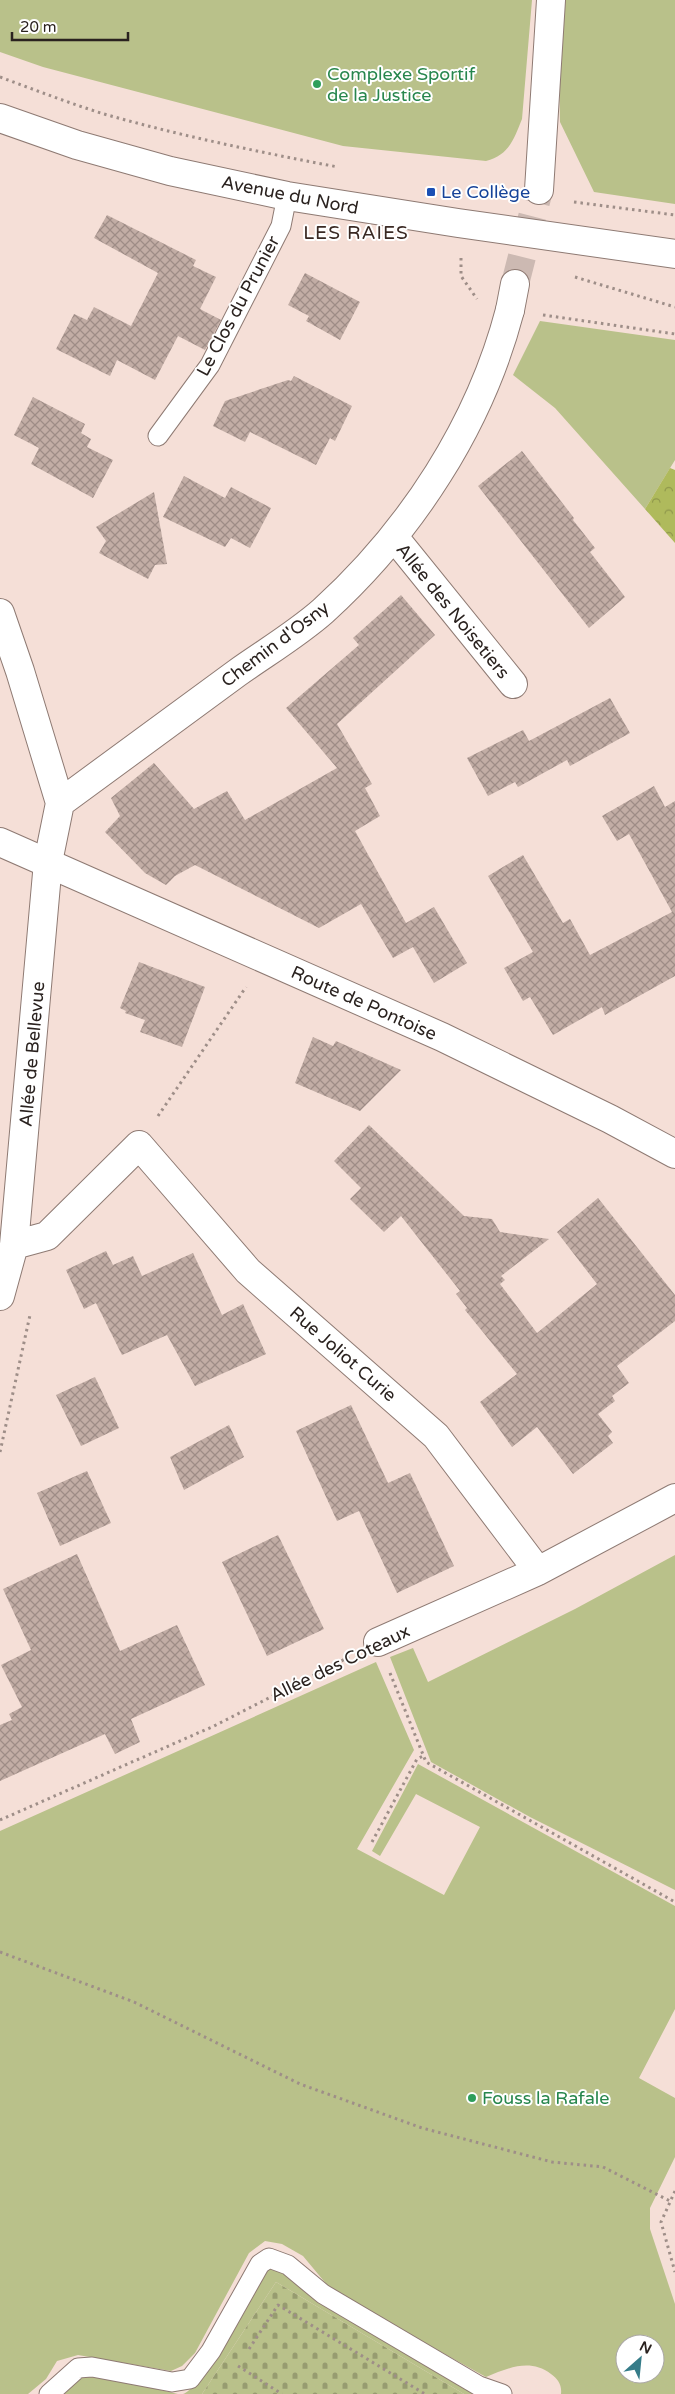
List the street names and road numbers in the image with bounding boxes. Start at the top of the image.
street label: Avenue du Nord [220,171,360,219]
street label: Le Clos du Prunier [192,232,284,380]
street label: Allée des Noisetiers [392,539,514,683]
street label: Chemin d'Osny [217,596,334,692]
street label: Route de Pontoise [288,961,440,1045]
street label: Allée de Bellevue [15,980,49,1128]
street label: Rue Joliot Curie [285,1302,401,1406]
street label: Allée des Coteaux [267,1620,413,1706]

